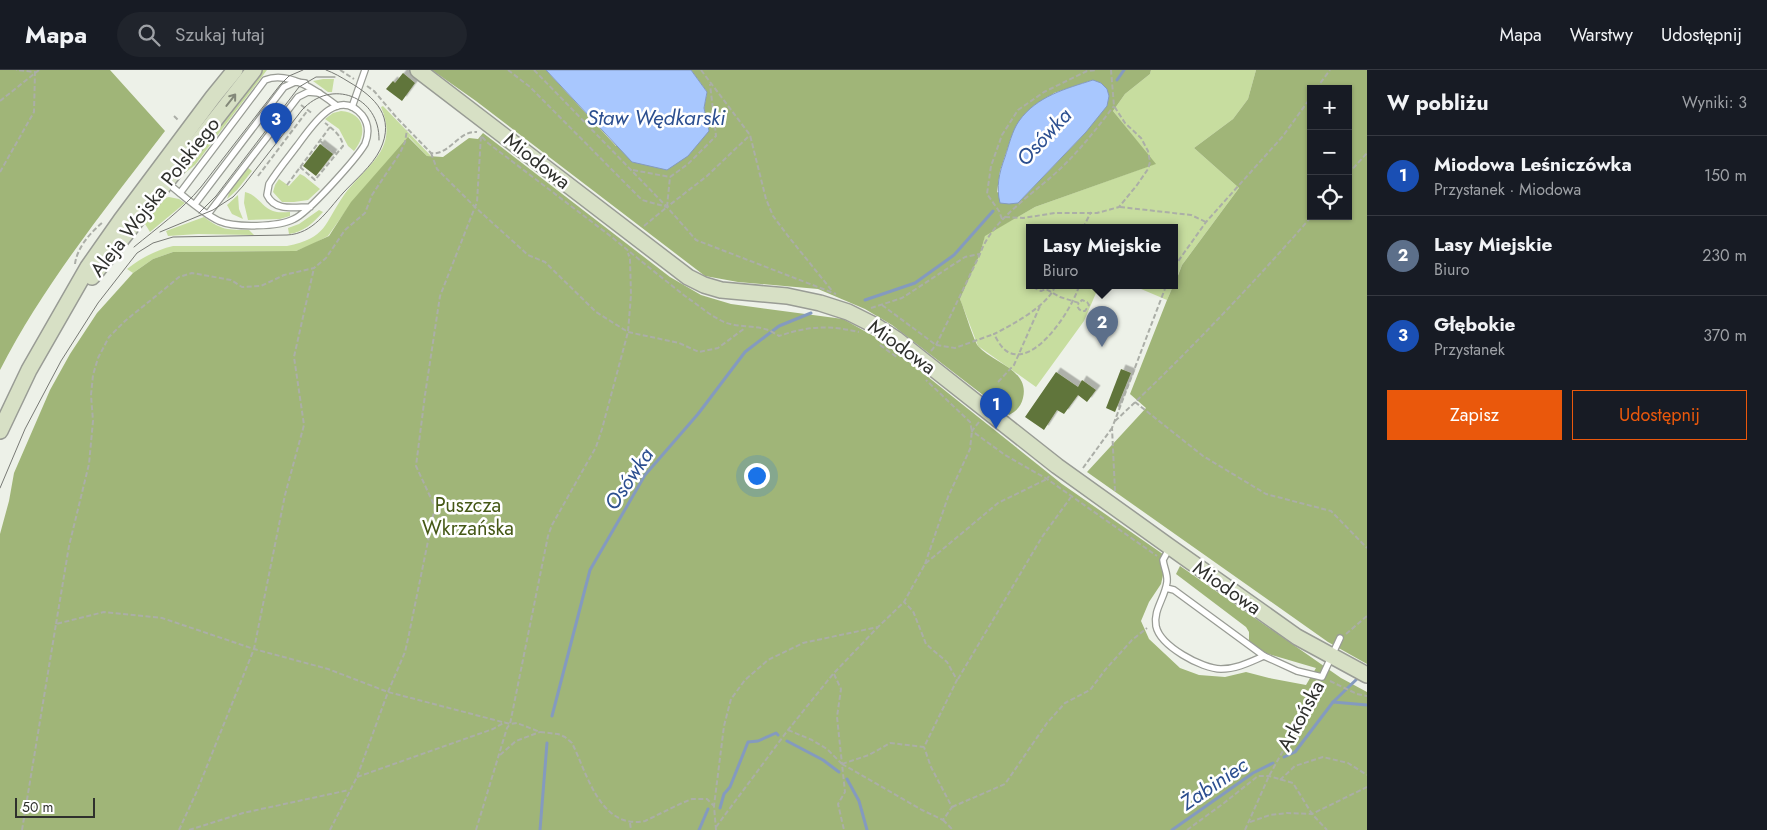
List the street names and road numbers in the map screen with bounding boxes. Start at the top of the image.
street label: Aleja Wojska Polskiego [83,111,227,283]
street label: Miodowa [498,126,576,196]
street label: Miodowa [862,312,942,382]
street label: Miodowa [1187,554,1267,622]
street label: Arkońska [1270,675,1332,757]

